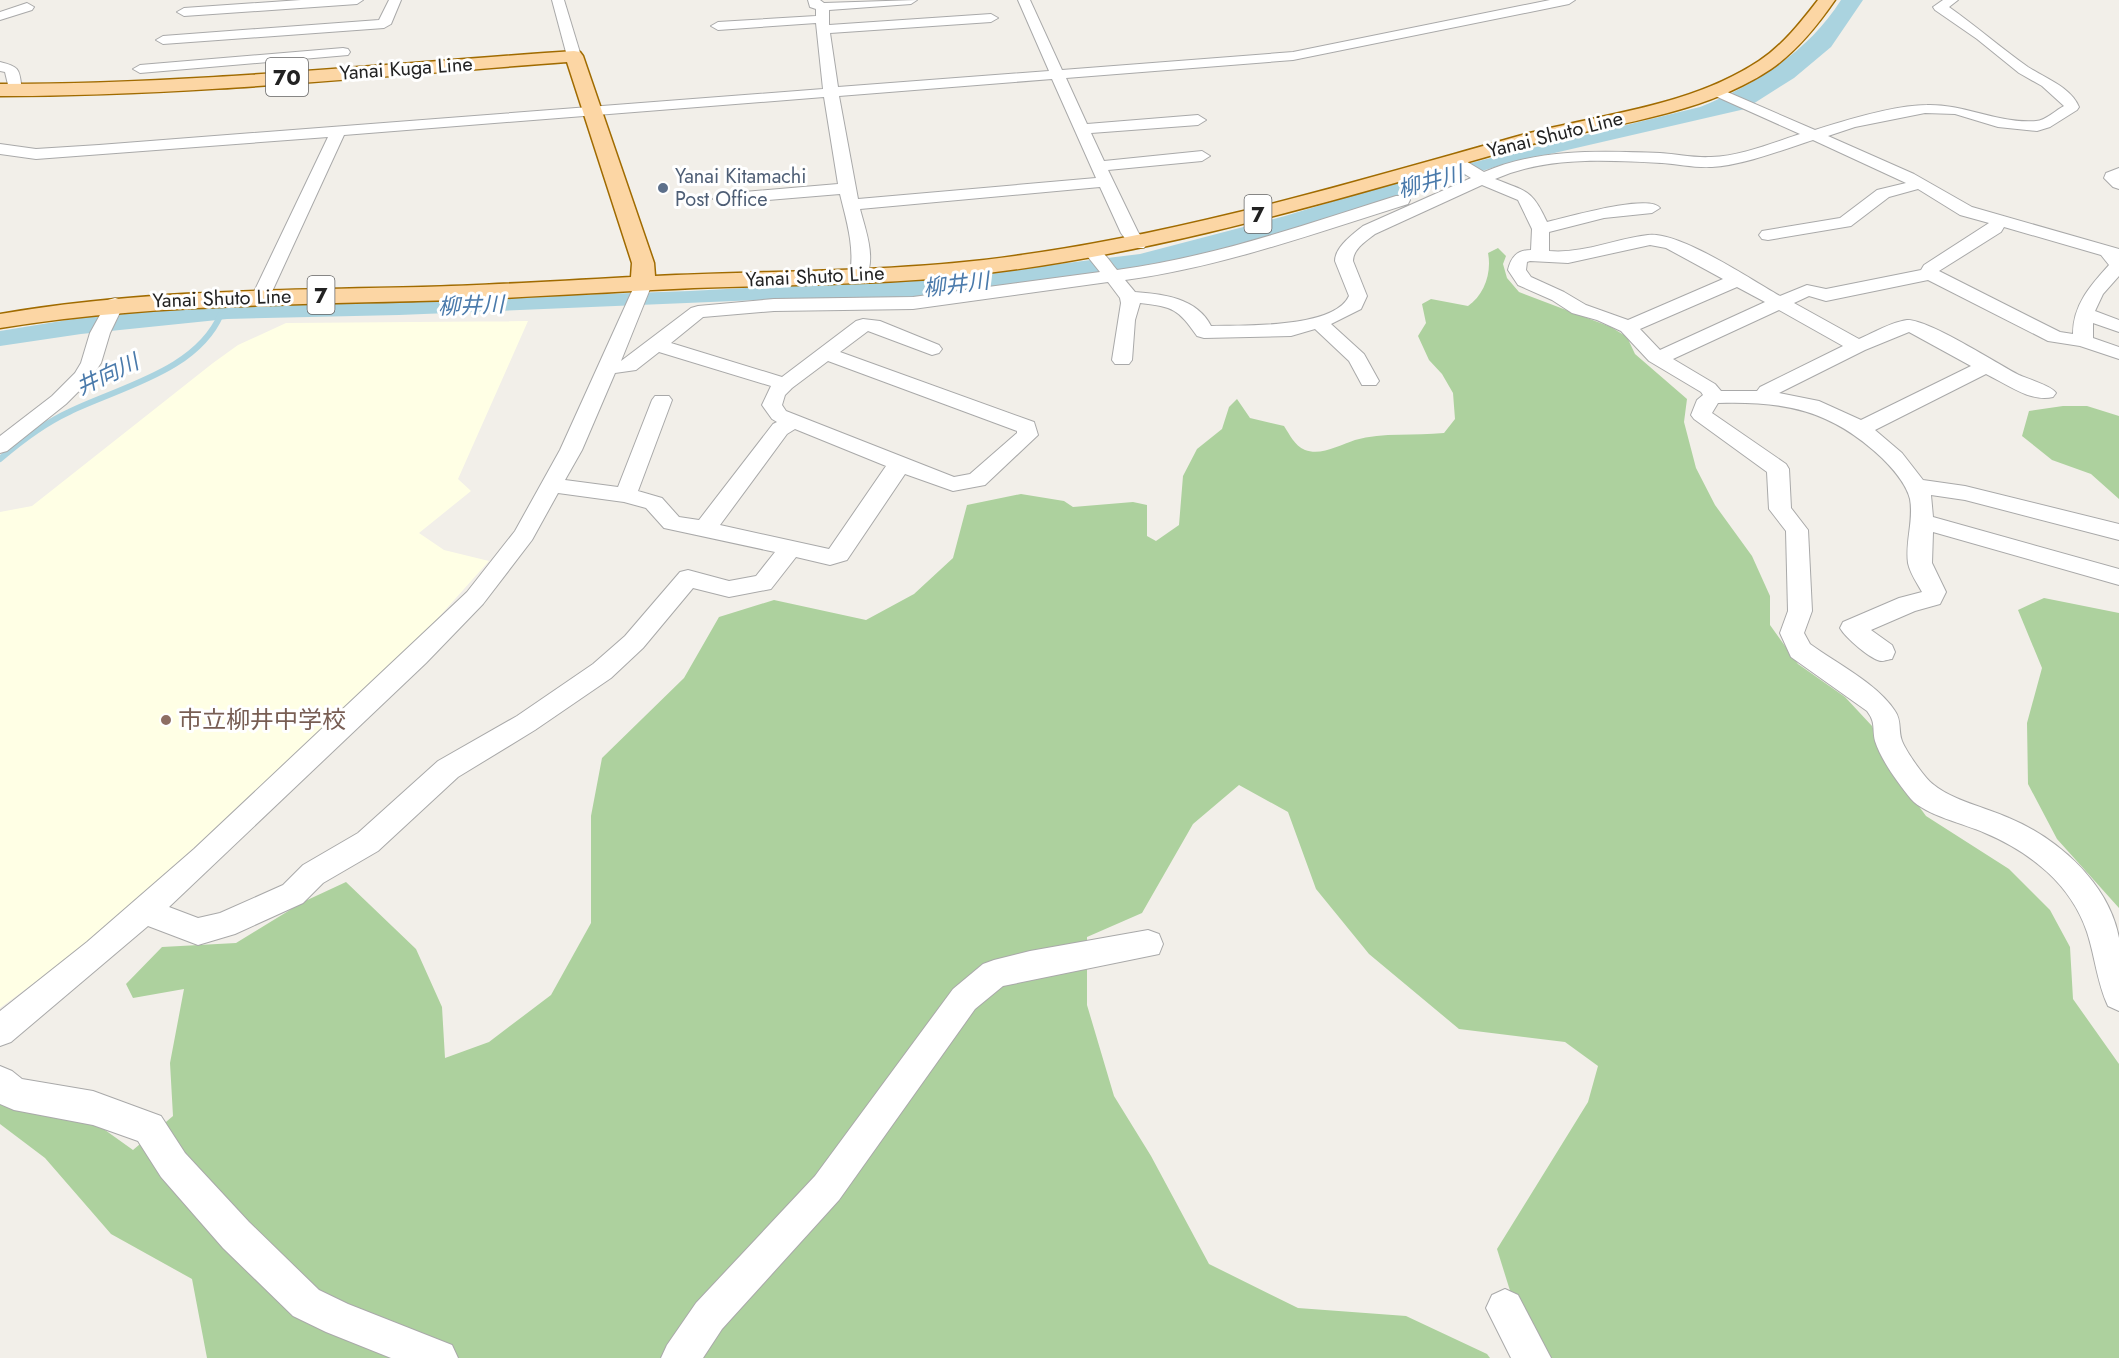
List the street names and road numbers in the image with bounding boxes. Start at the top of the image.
street label: Yanai Kuga Line [338,49,474,88]
road number: 70 [266,58,308,96]
street label: Yanai Shuto Line [1484,104,1626,165]
road number: 7 [1244,195,1272,233]
street label: Yanai Shuto Line [745,258,885,295]
road number: 7 [308,276,334,314]
street label: Yanai Shuto Line [152,282,292,315]

